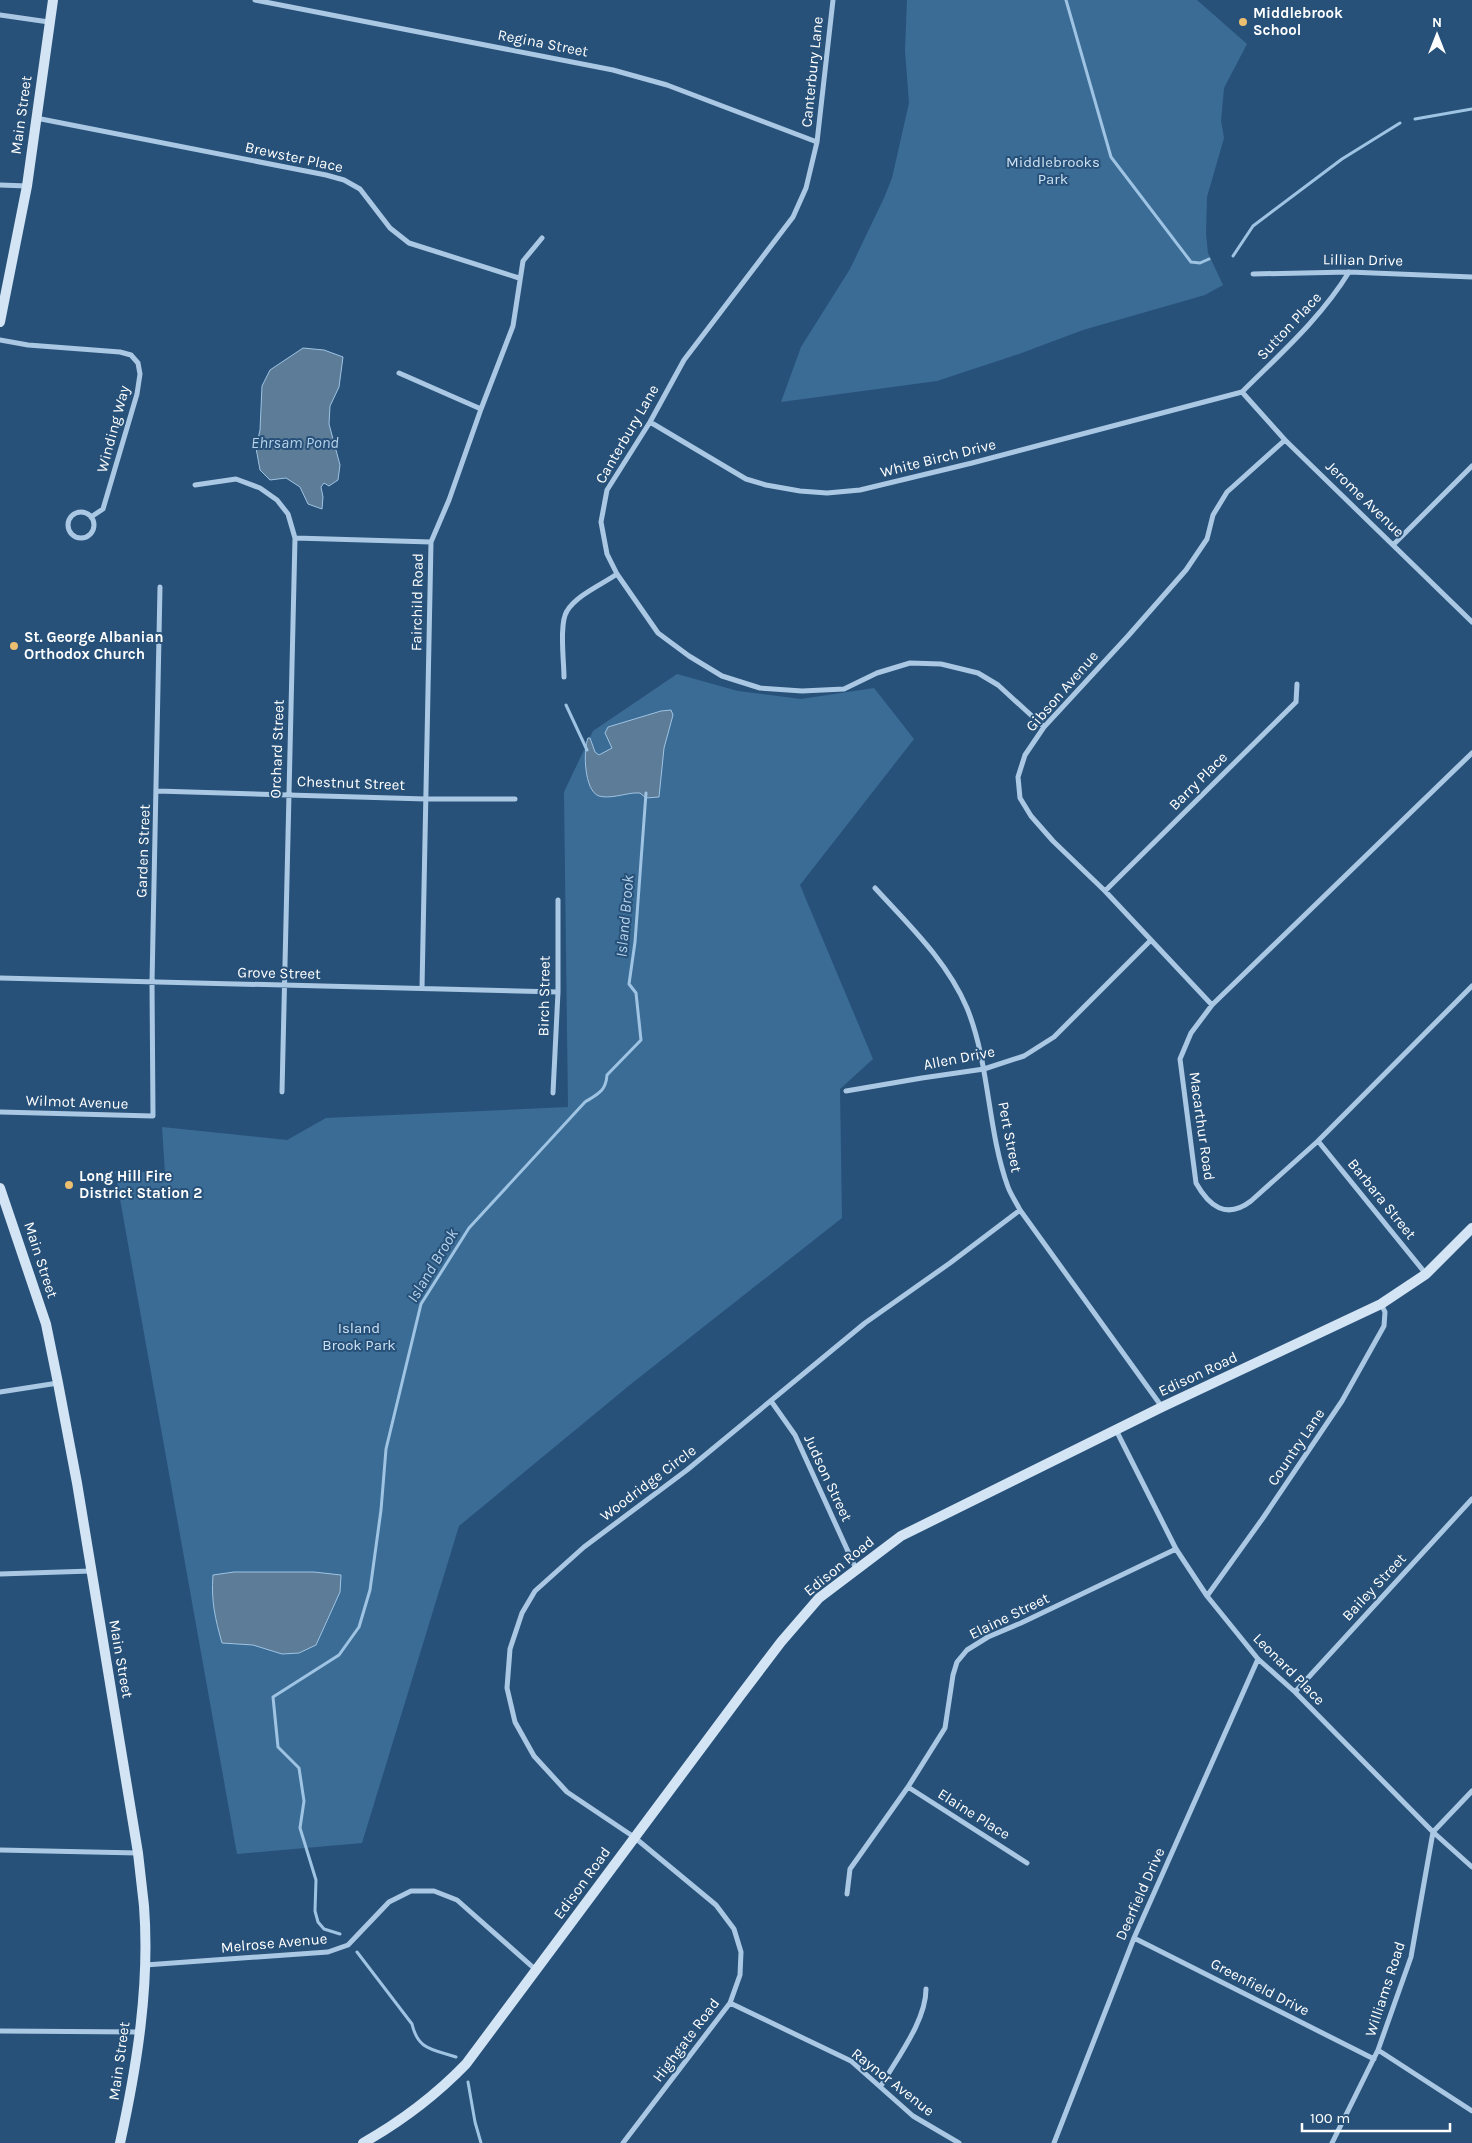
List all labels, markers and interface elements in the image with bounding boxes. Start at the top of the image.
place label: Middlebrook School [1253,4,1343,39]
north arrow [1412,10,1462,60]
text: N [1432,14,1442,31]
street label: Canterbury Lane [797,16,827,128]
marker: Middlebrook School [1237,16,1249,28]
street label: Regina Street [496,25,590,61]
street label: Main Street [7,74,35,155]
street label: Brewster Place [243,138,345,176]
park label: Middlebrooks Park [1006,153,1100,188]
street label: Lillian Drive [1323,250,1403,270]
street label: Sutton Place [1253,288,1325,364]
street label: Canterbury Lane [591,381,663,487]
street label: Winding Way [93,383,133,475]
water label: Ehrsam Pond [251,433,339,452]
street label: White Birch Drive [878,435,998,481]
street label: Jerome Avenue [1322,457,1408,541]
street label: Fairchild Road [407,553,427,651]
place label: St. George Albanian Orthodox Church [24,628,164,663]
marker: St. George Albanian Orthodox Church [8,640,20,652]
street label: Gibson Avenue [1022,647,1102,735]
street label: Orchard Street [266,699,288,799]
street label: Barry Place [1165,748,1231,814]
street label: Chestnut Street [297,772,406,794]
street label: Garden Street [132,804,154,898]
water label: Island Brook [611,873,638,958]
street label: Birch Street [534,955,554,1037]
street label: Grove Street [237,963,321,983]
street label: Allen Drive [922,1042,996,1074]
street label: Macarthur Road [1185,1070,1219,1182]
street label: Wilmot Avenue [25,1091,129,1113]
street label: Pert Street [994,1100,1026,1174]
street label: Barbara Street [1344,1155,1420,1243]
place label: Long Hill Fire District Station 2 [79,1167,202,1202]
marker: Long Hill Fire District Station 2 [63,1179,75,1191]
street label: Main Street [20,1220,62,1301]
water label: Island Brook [403,1224,462,1306]
park label: Island Brook Park [322,1319,396,1354]
street label: Edison Road [1156,1348,1240,1400]
street label: Country Lane [1264,1405,1328,1489]
street label: Judson Street [800,1432,856,1525]
street label: Woodridge Circle [596,1441,700,1525]
street label: Edison Road [800,1532,878,1600]
street label: Bailey Street [1338,1549,1410,1624]
street label: Elaine Street [966,1589,1052,1643]
street label: Main Street [105,1618,137,1700]
street label: Leonard Place [1249,1629,1329,1709]
street label: Elaine Place [935,1785,1013,1843]
street label: Edison Road [550,1843,614,1923]
street label: Deerfield Drive [1111,1845,1169,1943]
street label: Melrose Avenue [220,1929,328,1957]
street label: Williams Road [1361,1939,1409,2039]
street label: Greenfield Drive [1208,1954,1312,2020]
street label: Highgate Road [649,1995,723,2085]
street label: Main Street [105,2020,133,2101]
street label: Raynor Avenue [848,2044,938,2120]
scale bar [1302,2100,1450,2132]
text: 100 m [1310,2109,1350,2127]

